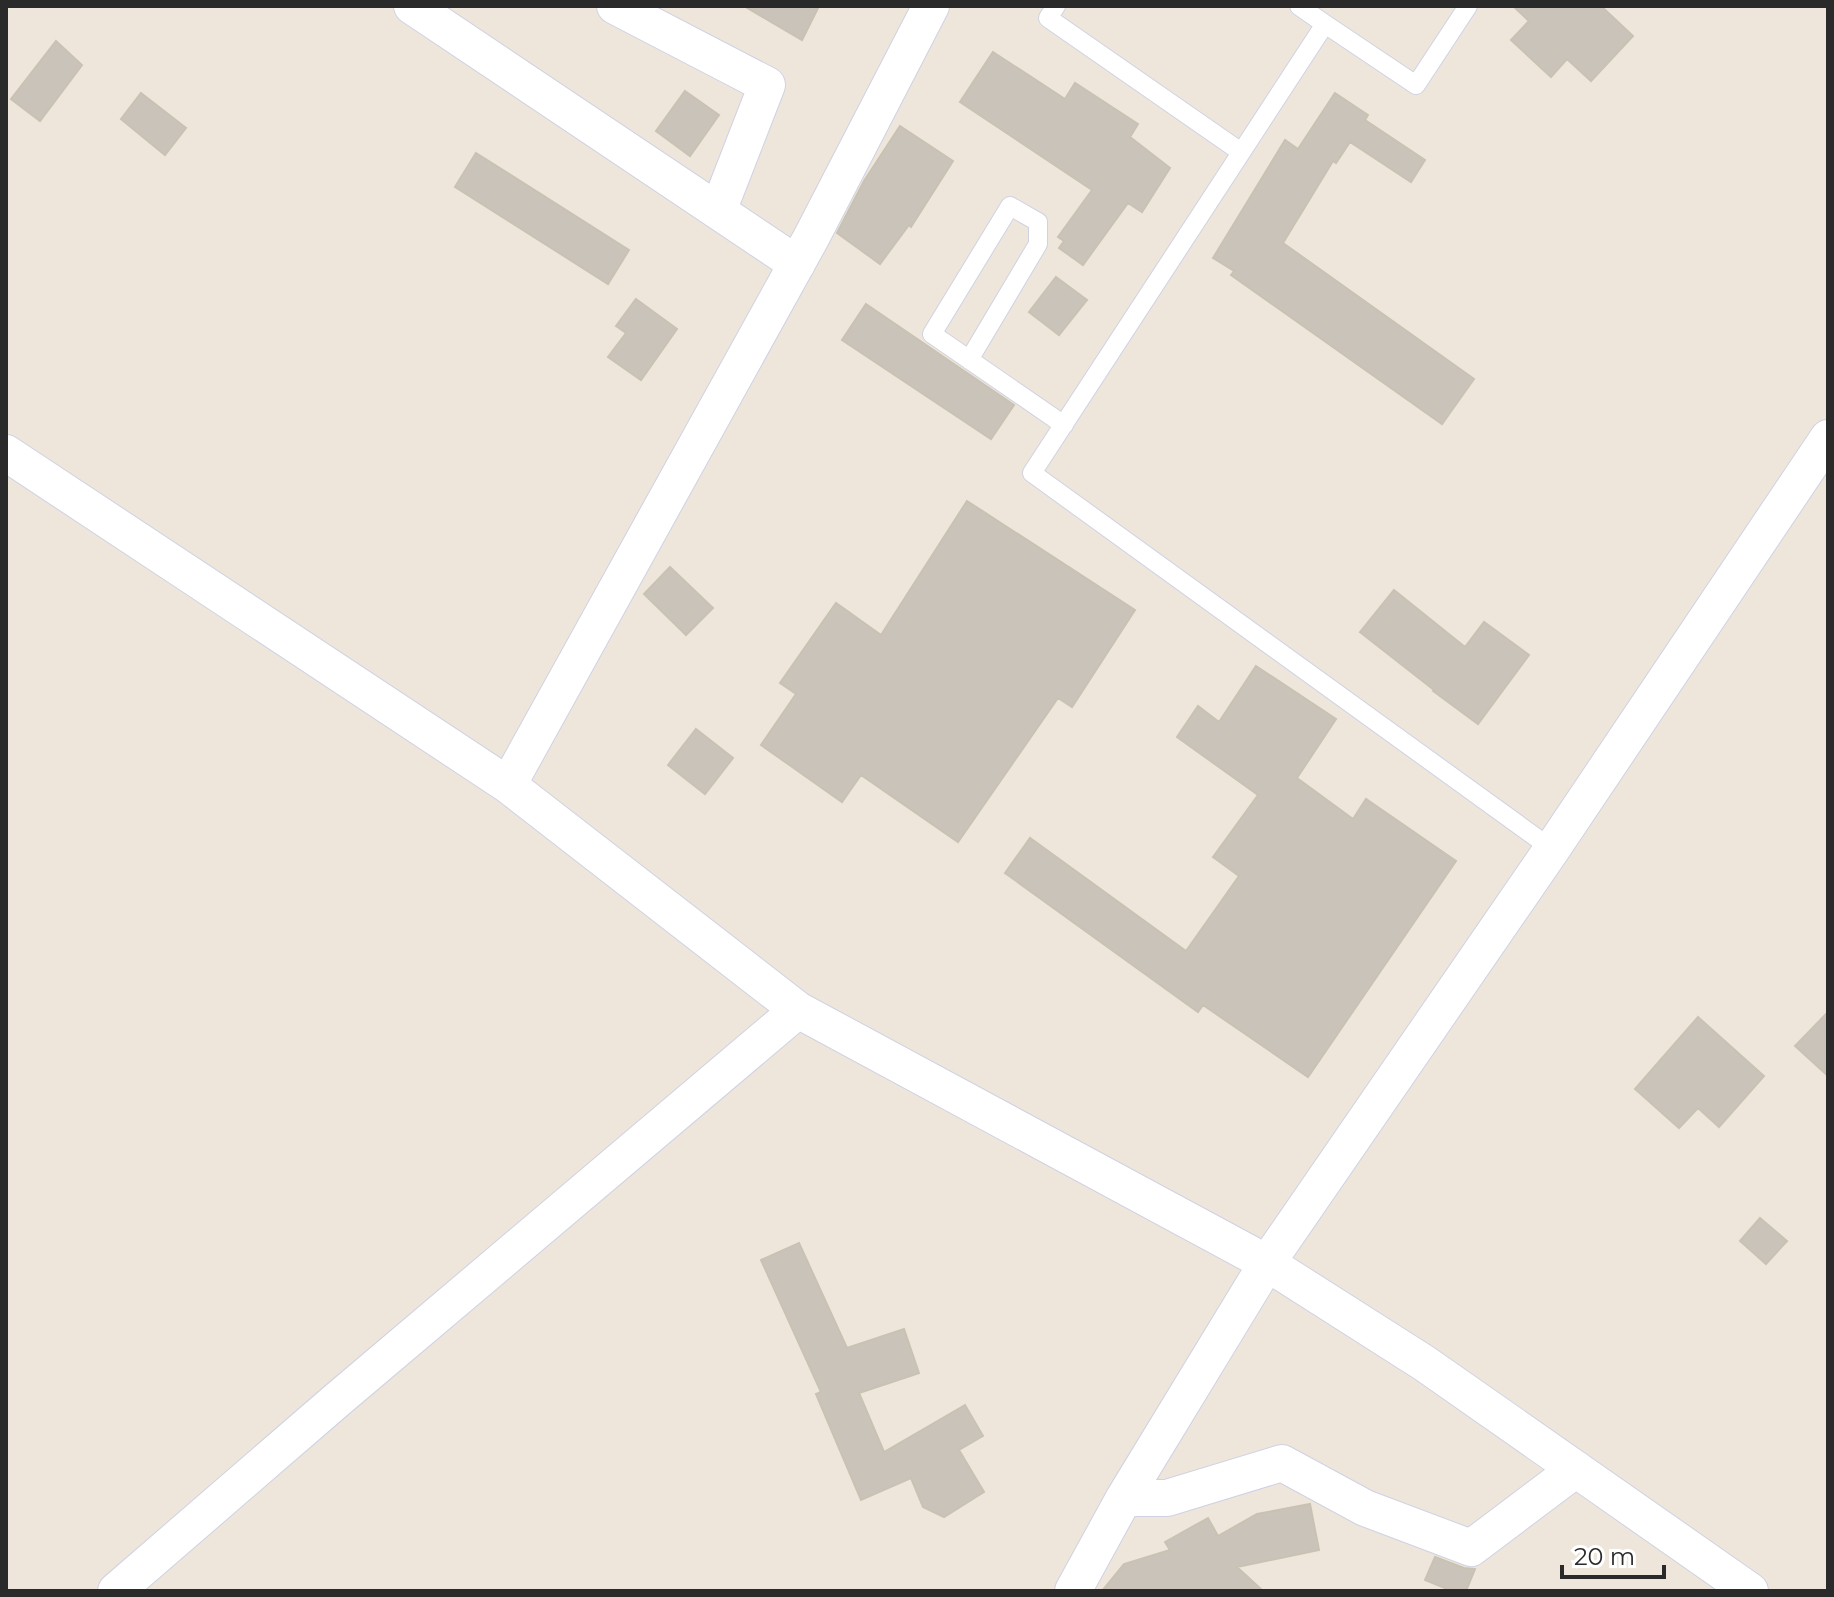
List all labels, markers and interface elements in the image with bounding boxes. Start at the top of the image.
scale bar [1562,1529,1664,1579]
text: 20 m [1574,1542,1635,1571]

